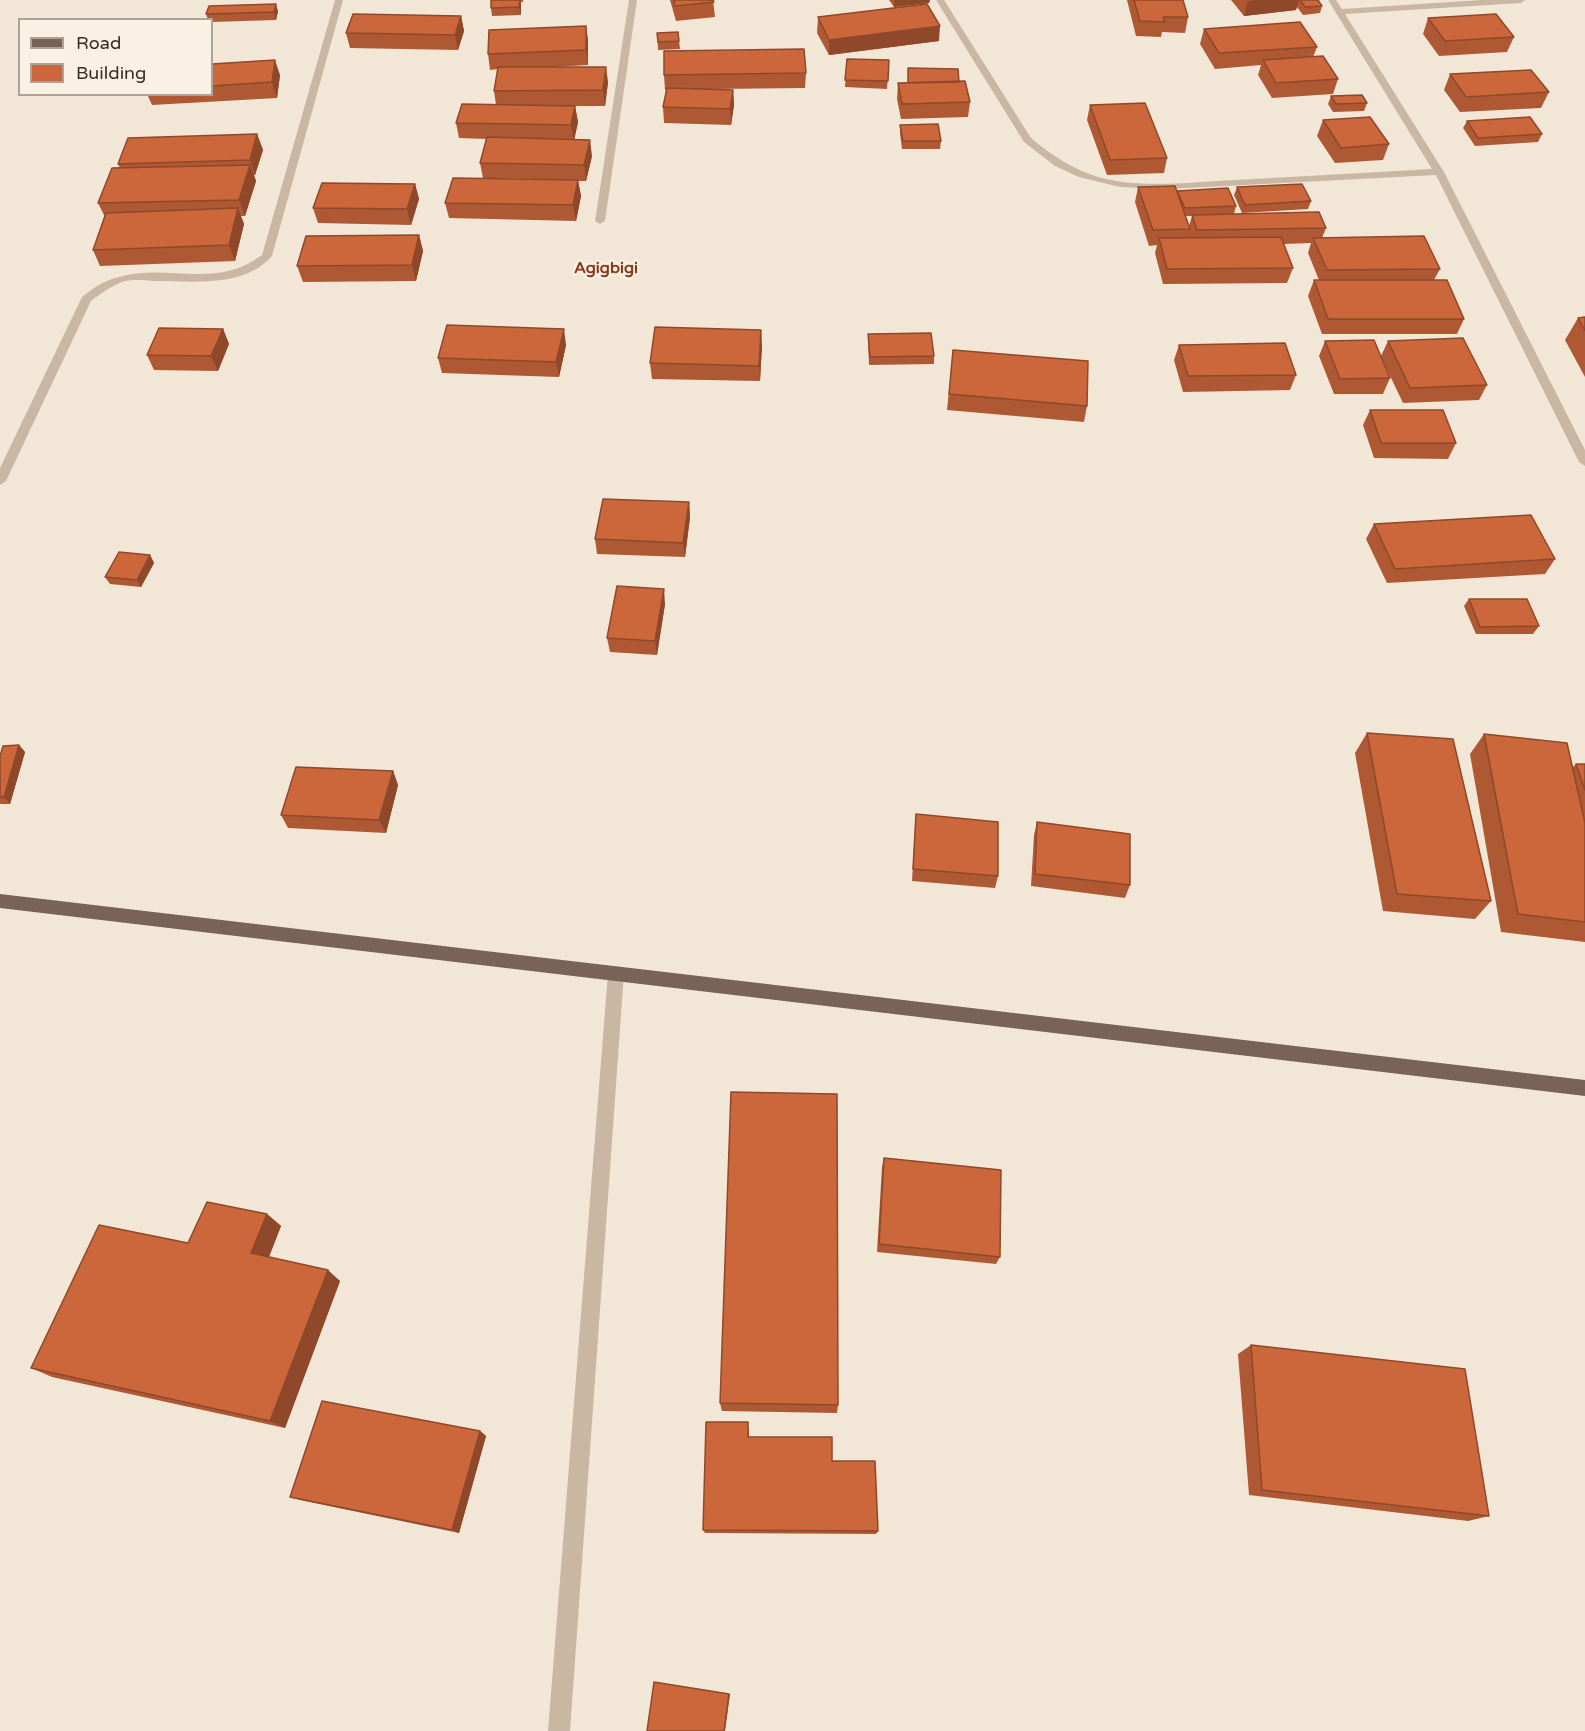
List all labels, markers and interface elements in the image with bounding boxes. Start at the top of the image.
legend [18,18,213,96]
text: Road [76,32,121,54]
text: Building [76,62,146,84]
district label: Agigbigi [574,259,638,279]

